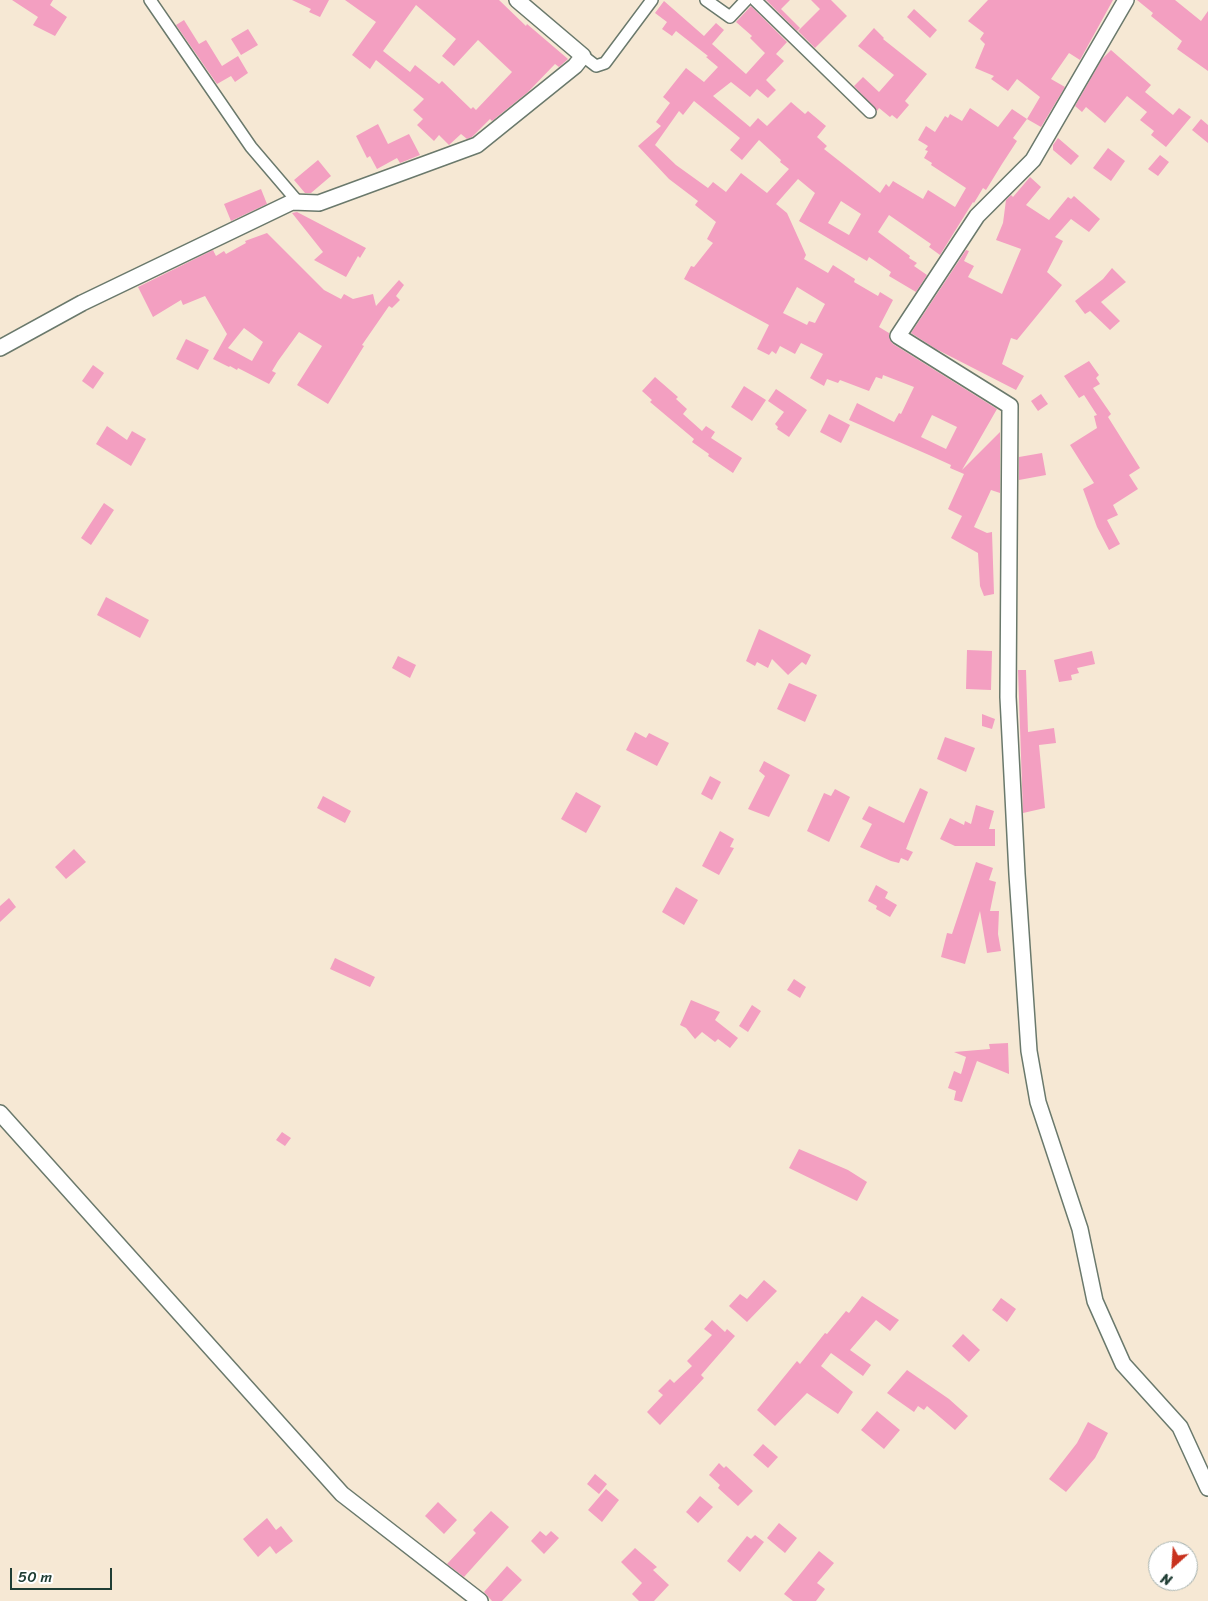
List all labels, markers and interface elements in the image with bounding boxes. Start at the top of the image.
north arrow [1148,1541,1198,1591]
scale bar [12,1558,115,1590]
text: 50 m [18,1564,52,1590]
text: N [1157,1566,1176,1592]

